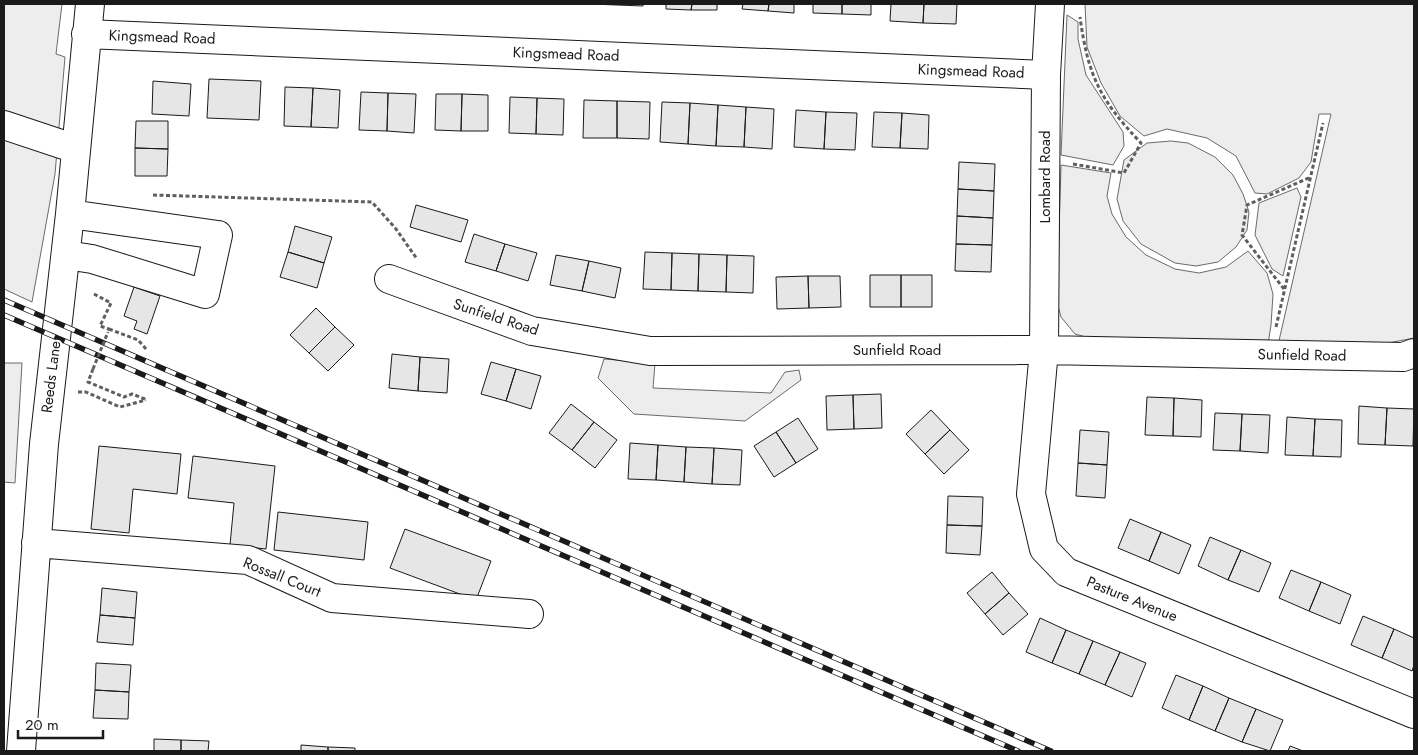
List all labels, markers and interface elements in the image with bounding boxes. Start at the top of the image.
street label: Kingsmead Road [108,24,216,50]
street label: Kingsmead Road [512,41,620,67]
street label: Kingsmead Road [917,58,1025,84]
street label: Lombard Road [1034,131,1056,223]
street label: Sunfield Road [450,293,542,341]
street label: Reeds Lane [36,339,66,414]
street label: Sunfield Road [853,339,941,361]
street label: Sunfield Road [1257,343,1347,367]
street label: Rossall Court [240,551,325,603]
street label: Pasture Avenue [1083,571,1181,627]
scale bar [18,708,102,740]
text: 20 m [25,714,59,736]

